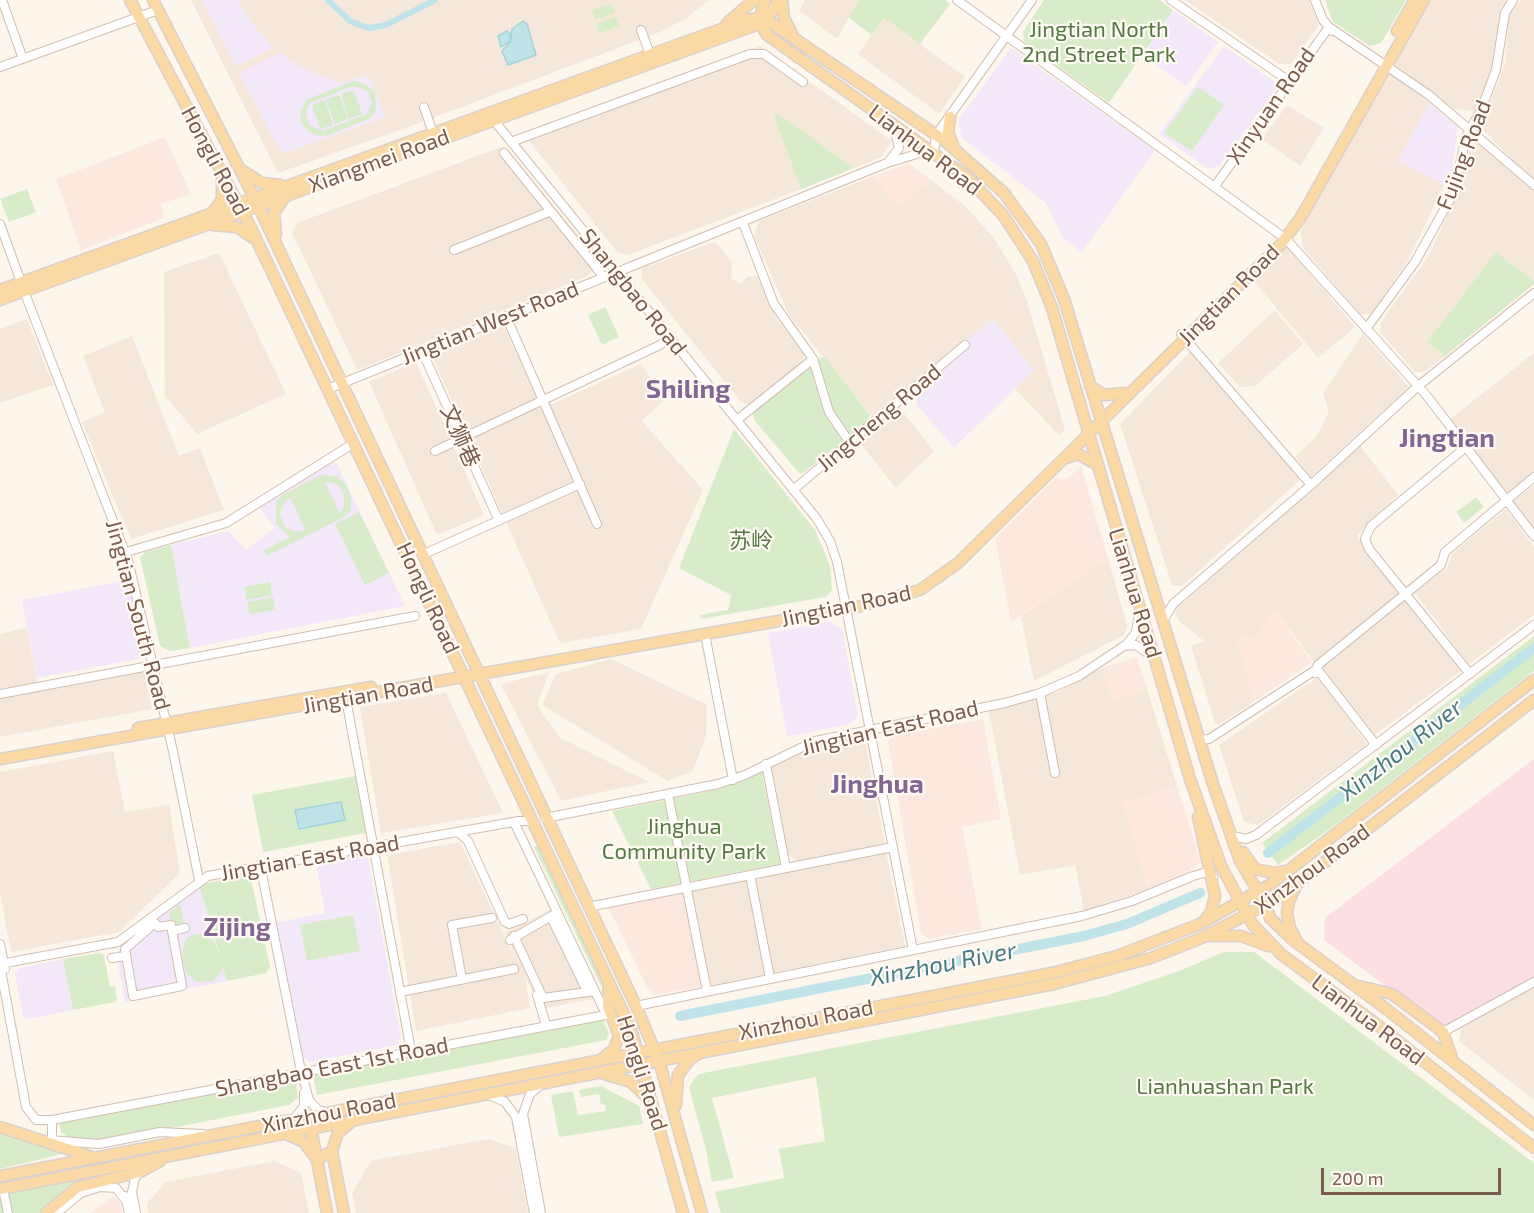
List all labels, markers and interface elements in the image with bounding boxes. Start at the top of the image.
park label: Jingtian North 2nd Street Park [1022,17,1176,68]
street label: Xinyuan Road [1221,43,1321,169]
street label: Fujing Road [1431,96,1497,214]
street label: Lianhua Road [863,99,987,201]
street label: Hongli Road [175,102,255,220]
street label: Xiangmei Road [305,123,453,199]
street label: Shangbao Road [574,223,692,361]
street label: Jingtian Road [1173,239,1285,351]
street label: Jingtian West Road [397,275,583,371]
street label: Jingcheng Road [812,358,946,478]
district label: Shiling [646,373,730,405]
street label: 文狮巷 [435,400,485,472]
district label: Jingtian [1399,422,1495,454]
street label: Jingtian South Road [100,517,176,713]
street label: Lianhua Road [1103,525,1167,661]
park label: 苏岭 [729,528,773,554]
street label: Hongli Road [391,538,465,658]
street label: Jingtian Road [779,579,913,633]
street label: Jingtian Road [301,671,435,719]
water label: Xinzhou River [1334,693,1468,807]
street label: Jingtian East Road [799,695,981,761]
district label: Jinghua [830,768,924,800]
park label: Jinghua Community Park [602,814,766,866]
street label: Xinzhou Road [1249,818,1375,920]
street label: Jingtian East Road [219,829,401,887]
district label: Zijing [203,911,271,943]
water label: Xinzhou River [867,936,1019,992]
street label: Lianhua Road [1306,969,1430,1071]
street label: Xinzhou Road [737,994,875,1046]
street label: Hongli Road [611,1012,673,1134]
street label: Shangbao East 1st Road [213,1031,451,1103]
park label: Lianhuashan Park [1136,1074,1314,1100]
street label: Xinzhou Road [260,1087,398,1139]
scale bar [1324,1156,1504,1194]
text: 200 m [1332,1167,1384,1189]

